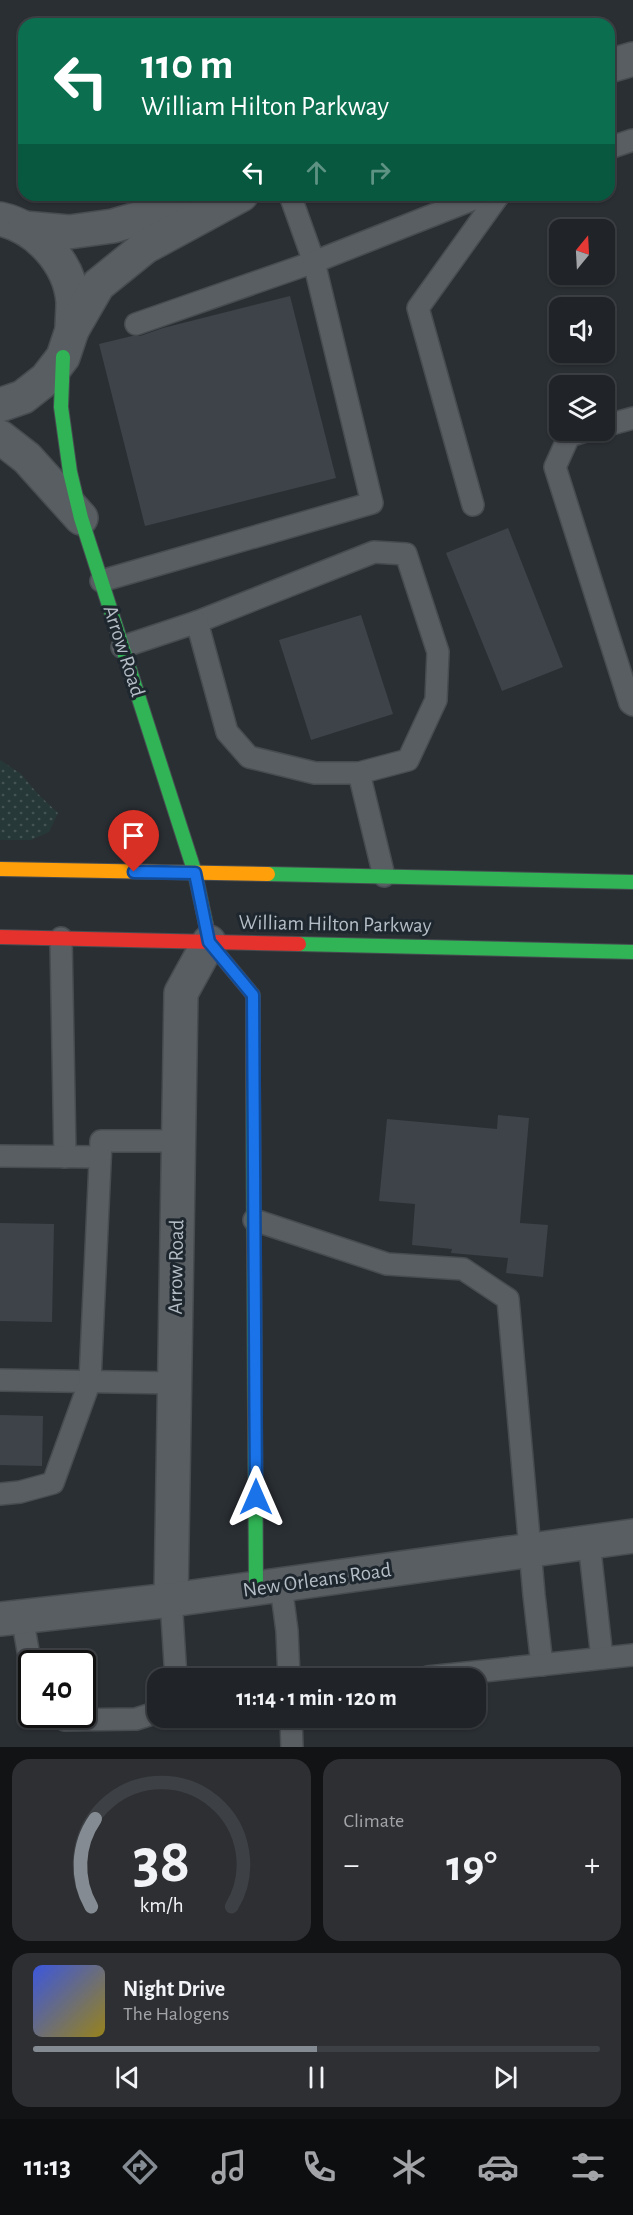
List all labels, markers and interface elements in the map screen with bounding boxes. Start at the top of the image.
icon: left [42,42,120,120]
text: 110 m [141,44,233,86]
text: William Hilton Parkway [141,93,389,120]
icon: left [237,156,270,189]
icon: ahead [300,156,333,189]
icon: right [363,156,396,189]
north arrow [549,219,615,285]
map controls [549,219,615,441]
button: sound [549,297,615,363]
button: layers [549,375,615,441]
street label: Arrow Road [99,603,149,699]
pin [108,810,159,872]
icon: arrive [117,819,150,852]
street label: William Hilton Parkway [238,912,432,936]
street label: Arrow Road [165,1219,187,1315]
position arrow [224,1465,288,1529]
street label: New Orleans Road [241,1559,393,1601]
speed limit sign: 40 [18,1650,96,1728]
text: 11:14 · 1 min · 120 m [236,1687,397,1709]
text: Climate [344,1811,404,1831]
text: 38 [132,1831,190,1893]
text: 19° [446,1844,497,1889]
text: − [344,1849,359,1882]
text: + [584,1849,600,1882]
text: km/h [139,1895,183,1916]
text: Night Drive [123,1978,225,2000]
text: The Halogens [123,2004,229,2024]
icon: previous [111,2061,144,2094]
icon: pause [300,2061,333,2094]
icon: next [489,2061,522,2094]
icon: directions [119,2146,161,2188]
icon: music [208,2146,250,2188]
icon: phone [298,2146,340,2188]
icon: climate [388,2146,430,2188]
icon: car [477,2146,519,2188]
icon: filters [567,2146,609,2188]
text: 11:13 [24,2153,71,2180]

